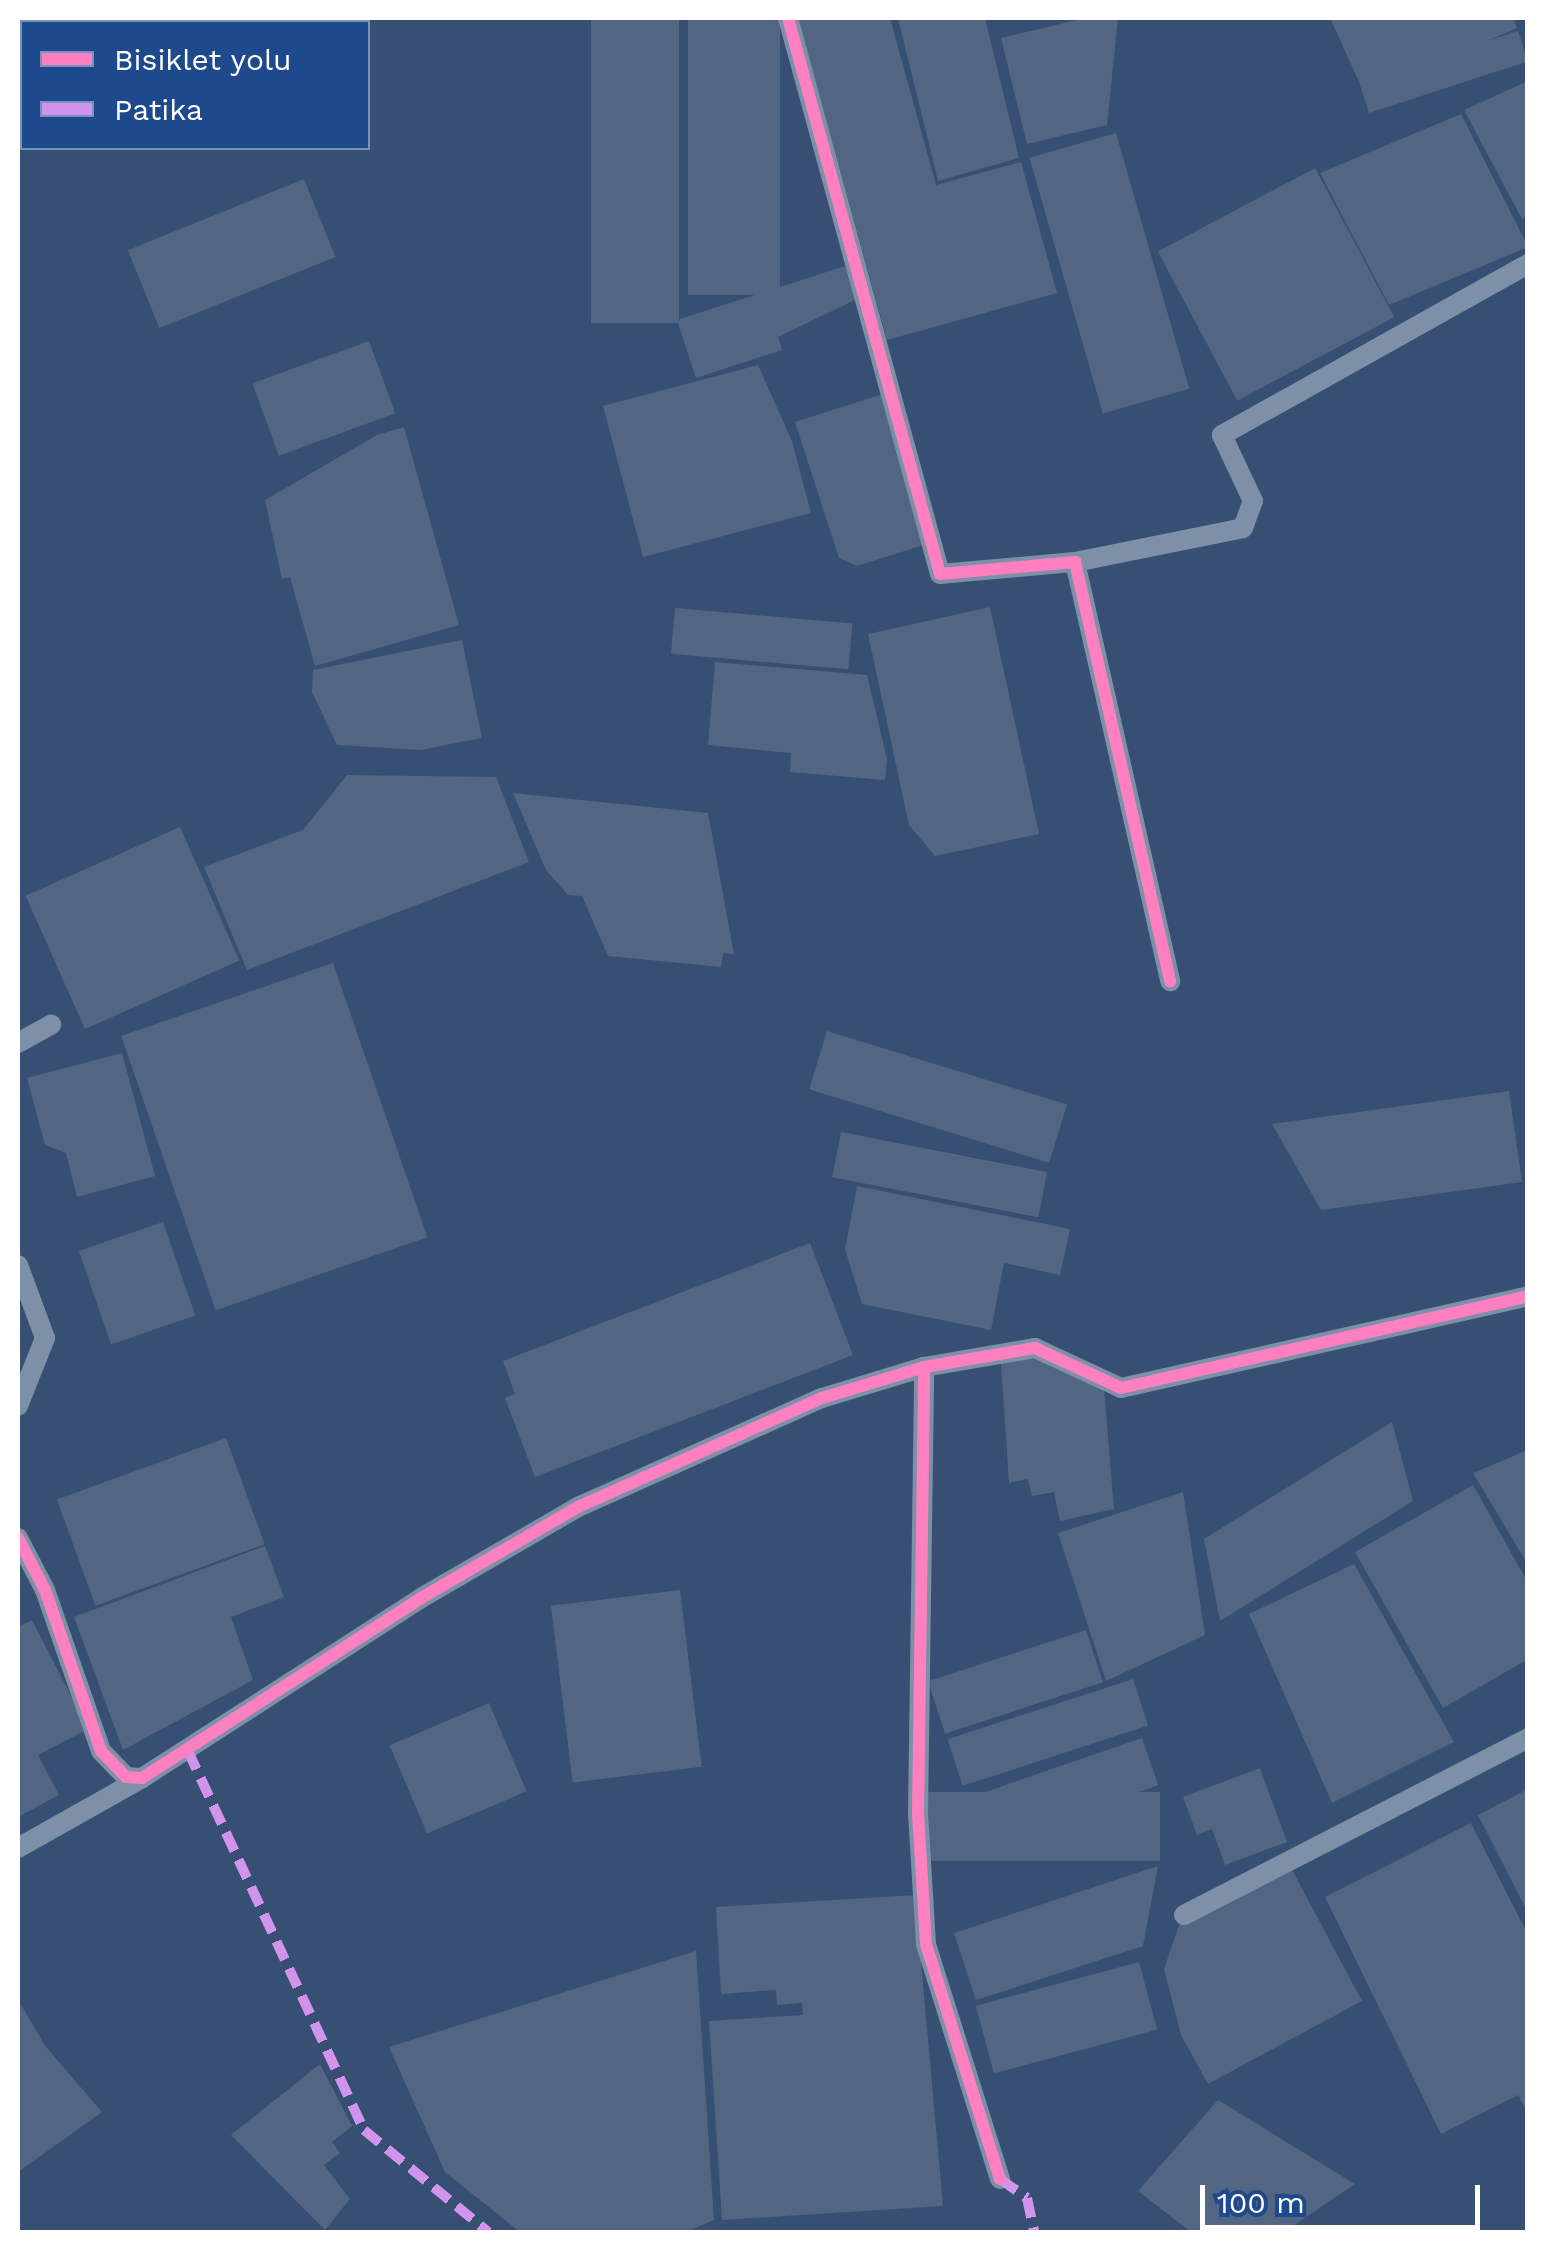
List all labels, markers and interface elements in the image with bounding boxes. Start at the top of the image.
legend [20,20,370,150]
text: Bisiklet yolu [114,42,292,77]
text: Patika [114,92,203,127]
scale bar [1205,2165,1485,2227]
text: 100 m [1217,2185,1305,2220]

